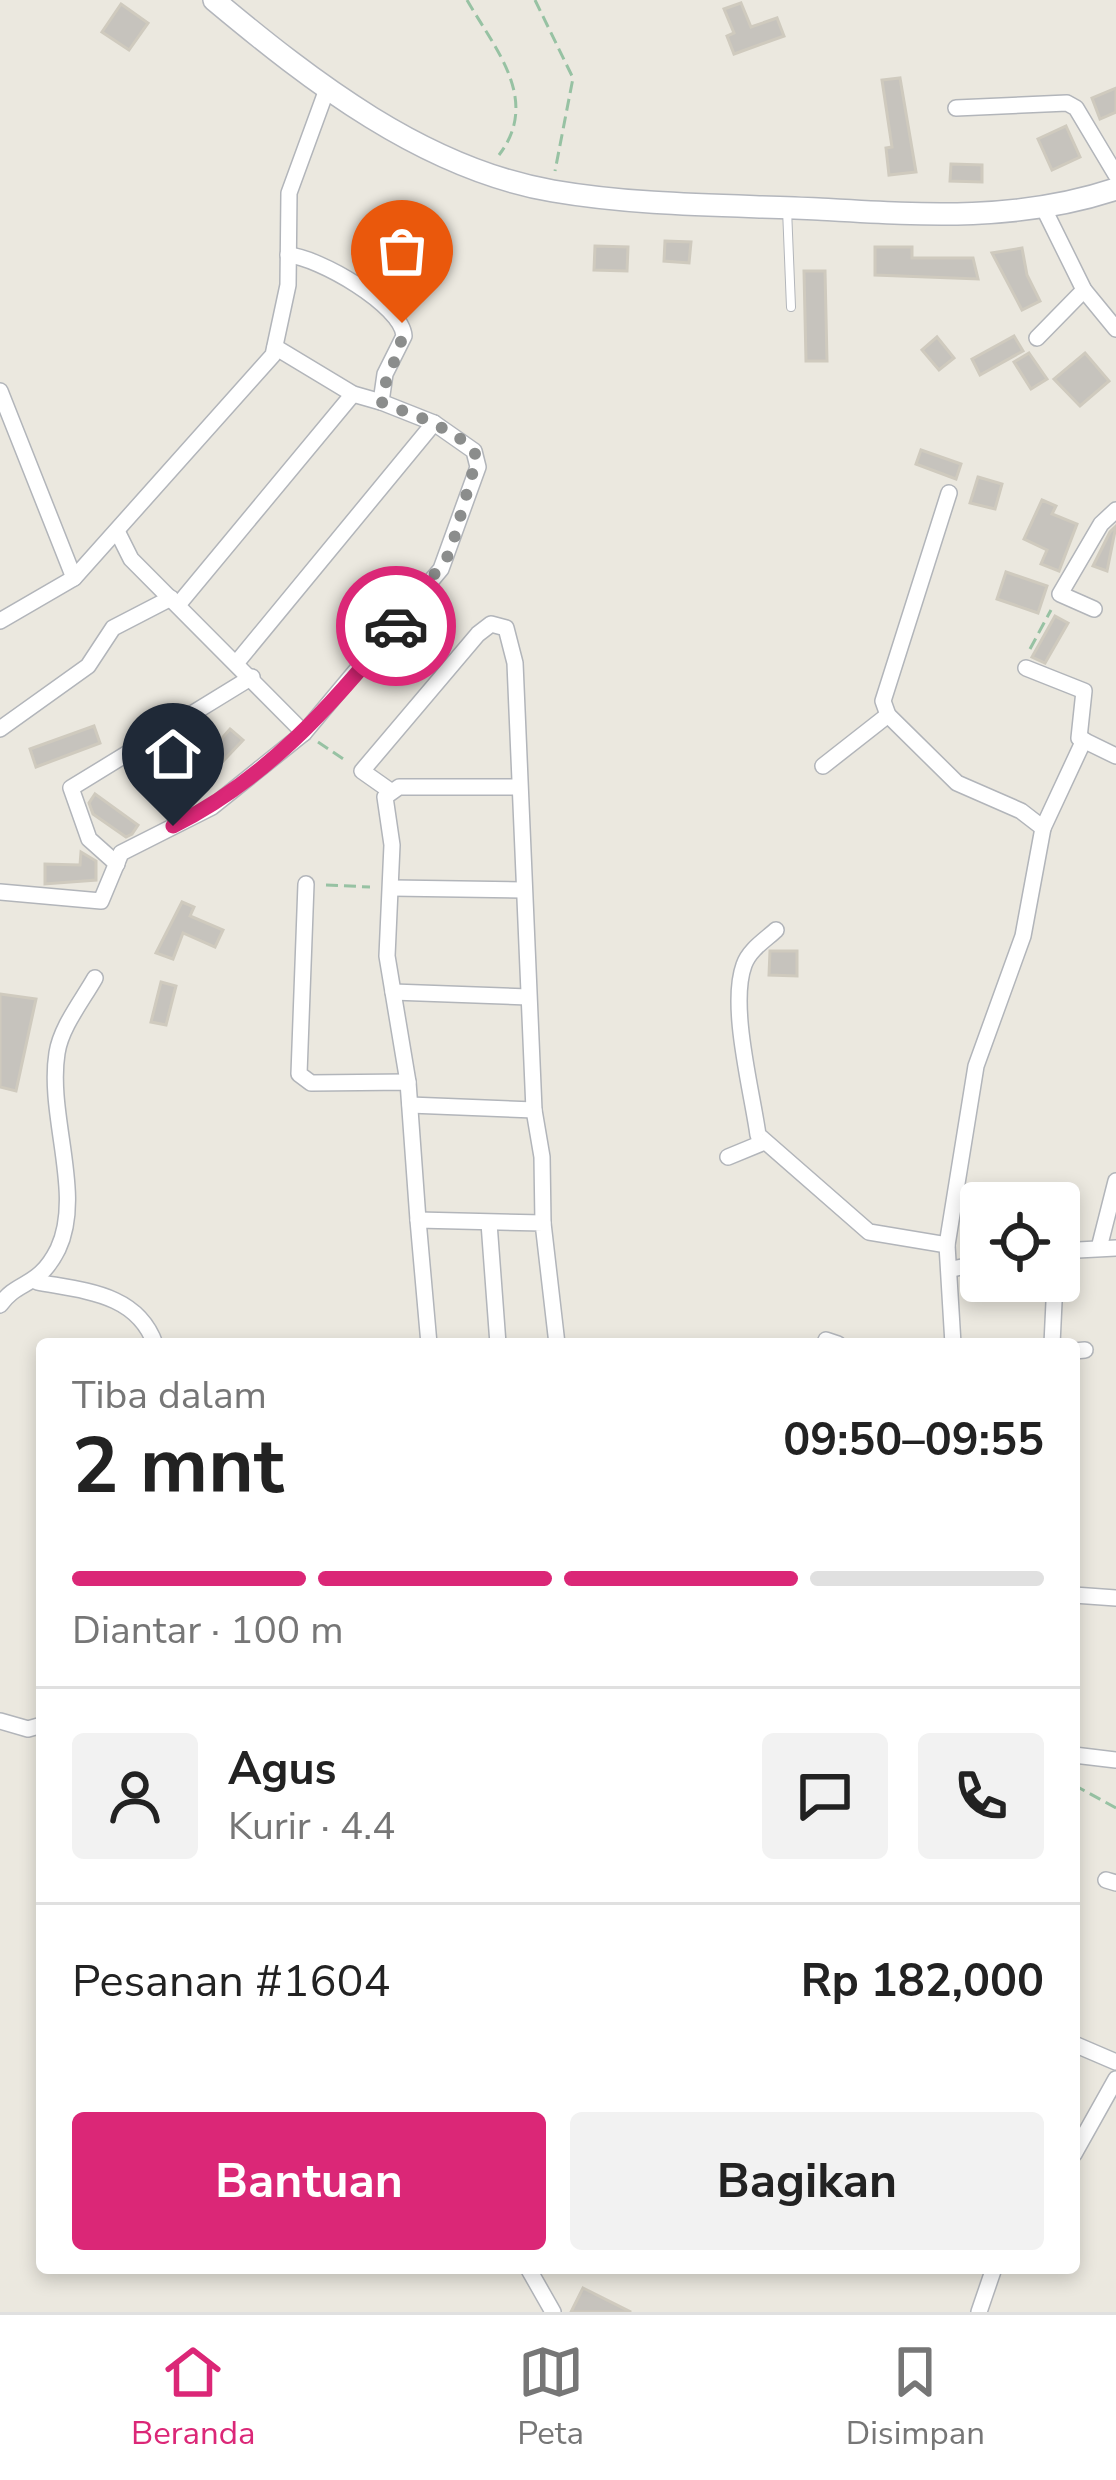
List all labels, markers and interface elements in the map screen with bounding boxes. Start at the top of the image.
pin [351,200,453,323]
icon: bag [369,218,435,284]
courier [336,566,456,686]
icon: car [363,593,429,659]
pin [122,703,224,826]
icon: home [140,721,206,787]
map controls [960,1182,1080,1302]
button: locate [960,1182,1080,1302]
text: Tiba dalam [72,1369,267,1422]
text: 09:50–09:55 [783,1410,1044,1471]
text: 2 mnt [72,1413,284,1520]
text: Diantar · 100 m [72,1604,344,1657]
button: person [72,1733,198,1859]
button: chat [762,1733,888,1859]
button: phone [918,1733,1044,1859]
text: Agus [228,1739,336,1800]
text: Kurir · 4.4 [228,1800,395,1853]
text: Pesanan #1604 [72,1951,390,2012]
text: Rp 182,000 [801,1951,1044,2012]
button: Bantuan [72,2112,546,2250]
button: Bagikan [570,2112,1044,2250]
tab: Beranda [131,2339,255,2456]
tab: Peta [517,2339,584,2456]
tab: Disimpan [846,2339,985,2456]

